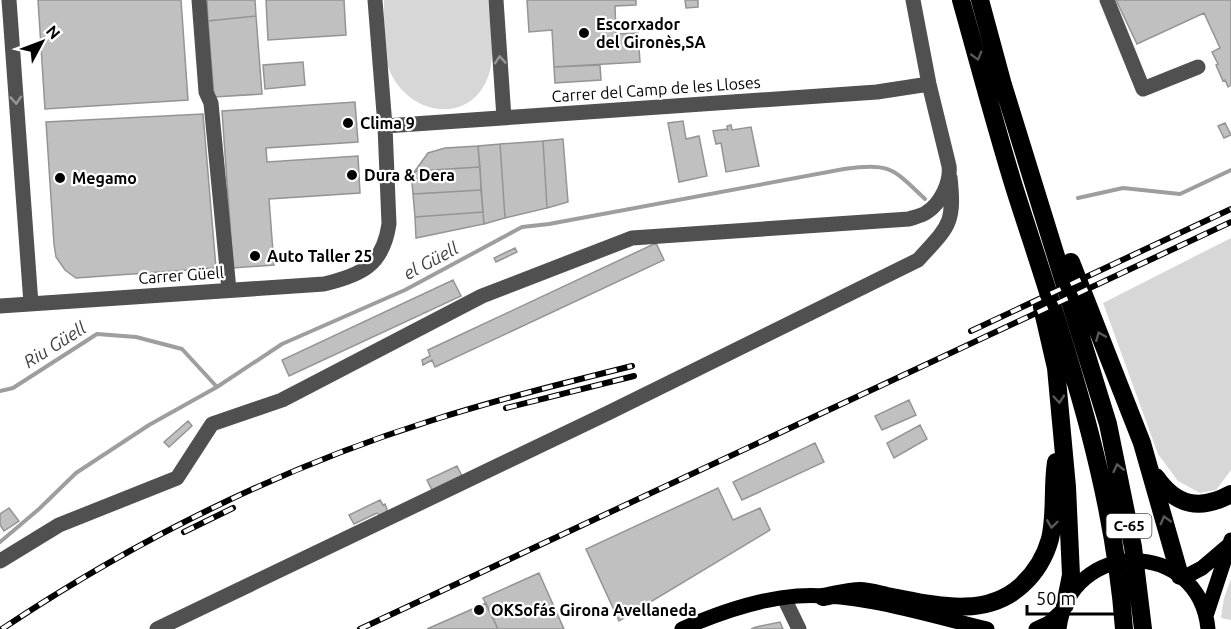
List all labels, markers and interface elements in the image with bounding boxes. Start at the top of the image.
north arrow [12,12,72,72]
place label: Escorxador del Gironès,SA [596,15,706,51]
text: N [43,22,64,43]
marker: Escorxador del Gironès,SA [577,26,591,40]
one-way arrow [970,50,982,61]
one-way arrow [494,55,507,64]
street label: Carrer del Camp de les Lloses [551,73,761,105]
one-way arrow [10,96,23,105]
place label: Clima 9 [360,114,415,132]
marker: Clima 9 [341,116,355,130]
place label: Dura & Dera [364,166,455,184]
marker: Dura & Dera [345,168,359,182]
place label: Megamo [72,169,137,187]
marker: Megamo [53,171,67,185]
water label: el Güell [400,237,461,283]
place label: Auto Taller 25 [267,247,372,265]
marker: Auto Taller 25 [248,249,262,263]
street label: Carrer Güell [138,263,224,287]
water label: Riu Güell [19,317,89,371]
one-way arrow [1095,331,1107,342]
one-way arrow [1052,394,1065,403]
one-way arrow [1112,463,1125,473]
road number: C-65 [1106,514,1152,538]
one-way arrow [1160,515,1172,526]
one-way arrow [1047,520,1059,529]
scale bar [1027,578,1122,616]
text: 50 m [1036,588,1076,608]
place label: OKSofás Girona Avellaneda [491,601,697,619]
marker: OKSofás Girona Avellaneda [472,603,486,617]

